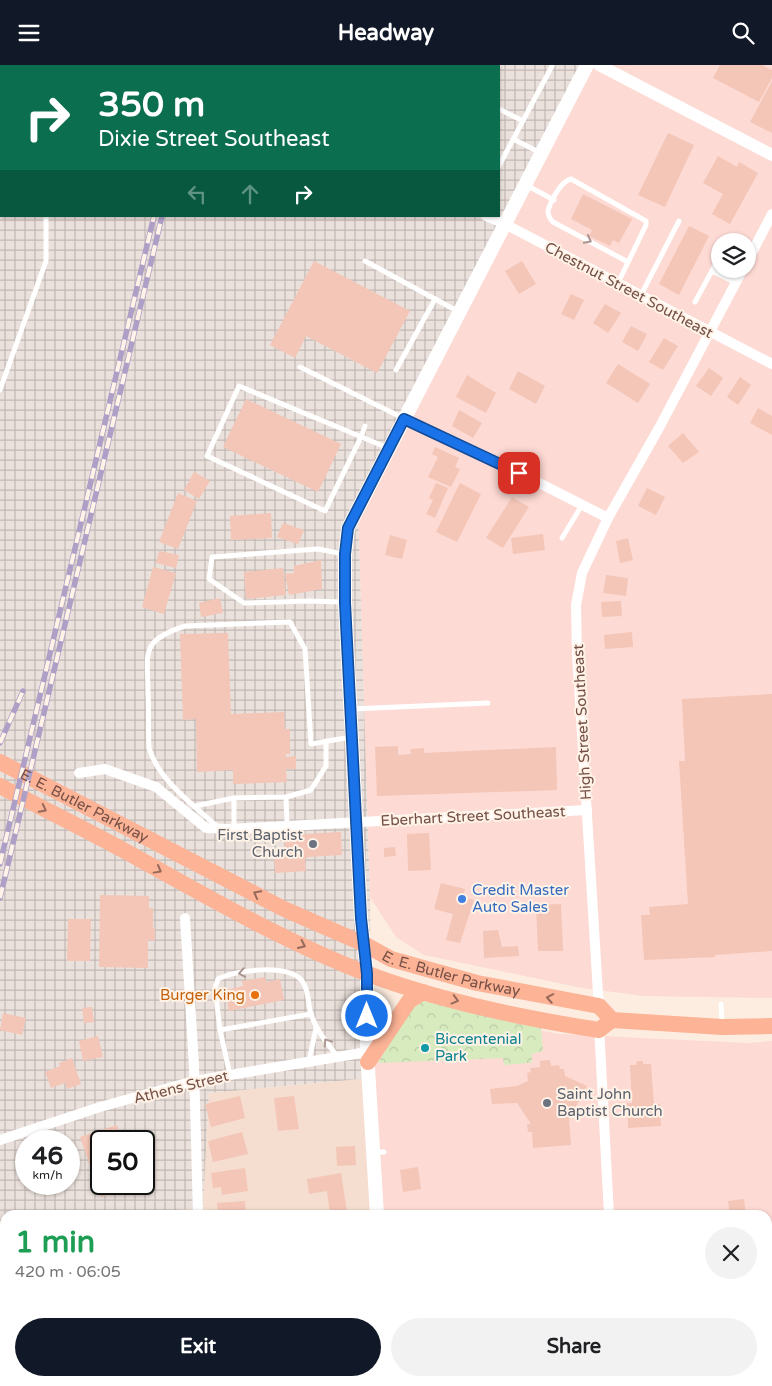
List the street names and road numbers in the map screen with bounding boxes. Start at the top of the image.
street label: Chestnut Street Southeast [542,238,716,342]
street label: High Street Southeast [569,643,595,801]
street label: E. E. Butler Parkway [17,765,152,846]
street label: Eberhart Street Southeast [380,802,566,830]
street label: E. E. Butler Parkway [379,947,522,1000]
street label: Athens Street [132,1066,231,1108]

